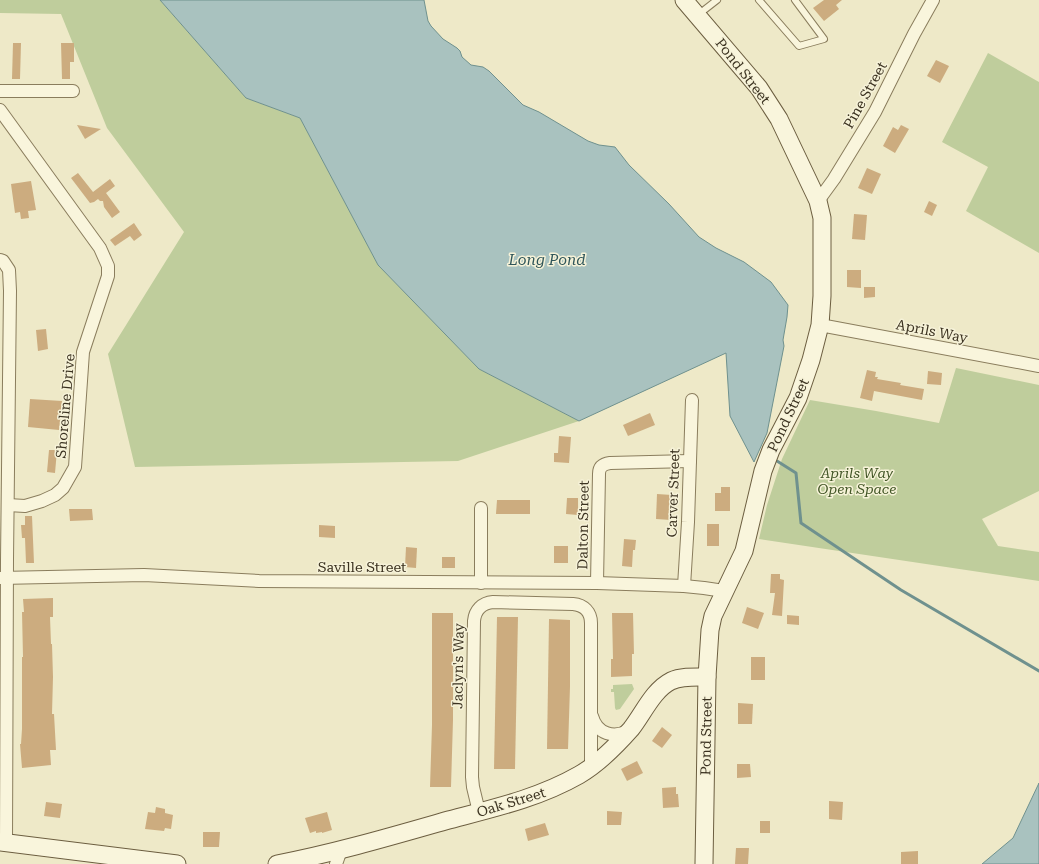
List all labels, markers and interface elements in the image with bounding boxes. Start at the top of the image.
street label: Pond Street [712,35,774,107]
street label: Pine Street [840,59,890,131]
water label: Long Pond [507,251,586,269]
street label: Aprils Way [895,316,970,346]
street label: Shoreline Drive [52,353,78,459]
street label: Pond Street [764,376,812,454]
street label: Carver Street [663,448,683,538]
park label: Aprils Way Open Space [818,465,896,497]
street label: Dalton Street [574,480,592,570]
street label: Saville Street [318,559,406,575]
street label: Jaclyn's Way [449,622,467,709]
street label: Pond Street [697,696,715,776]
street label: Oak Street [475,784,547,820]

